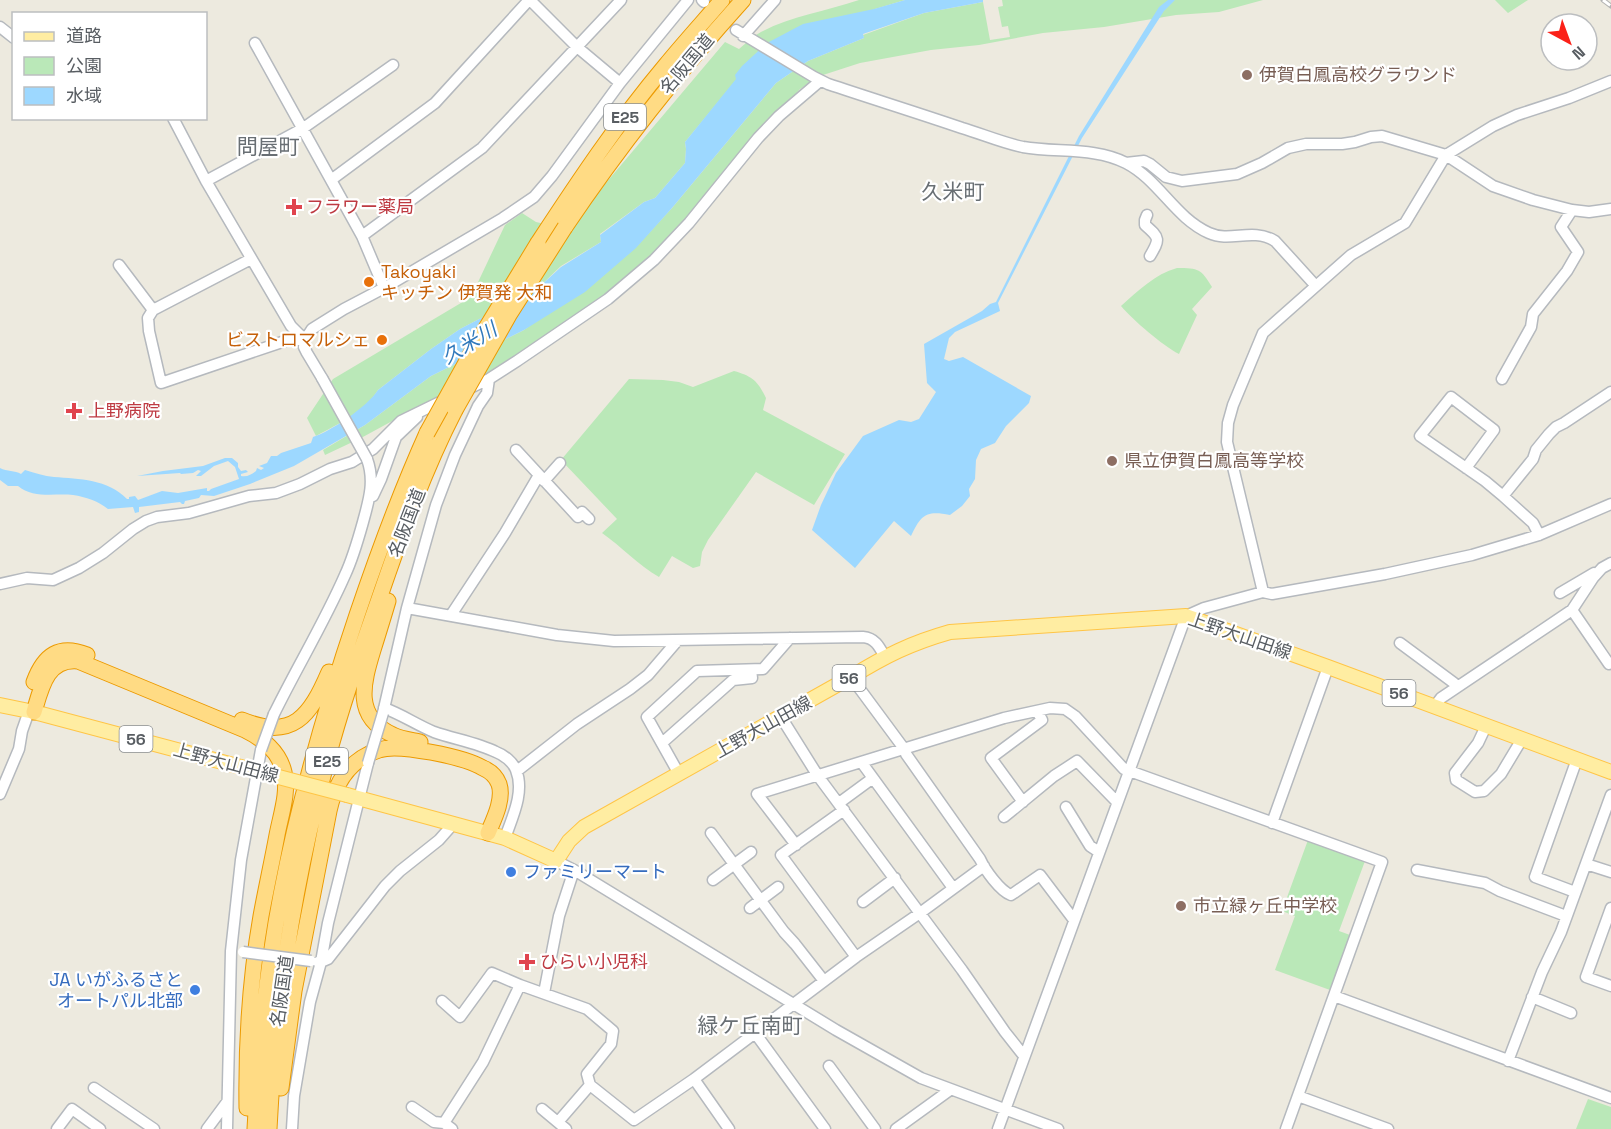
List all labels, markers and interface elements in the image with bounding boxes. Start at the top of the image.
legend [12,12,207,120]
north arrow [1539,12,1599,72]
text: 道路 [66,24,102,47]
street label: 名阪国道 [655,29,719,99]
text: N [1568,41,1589,64]
text: 公園 [66,54,102,77]
place label: 伊賀白鳳高校グラウンド [1259,63,1457,86]
marker: 伊賀白鳳高校グラウンド [1240,68,1254,82]
text: 水域 [66,84,102,107]
road number: E25 [604,104,646,130]
district label: 問屋町 [237,133,300,160]
district label: 久米町 [922,178,985,205]
place label: フラワー薬局 [306,195,414,218]
marker: フラワー薬局 [287,200,301,214]
place label: Takoyaki キッチン 伊賀発 大和 [381,260,552,304]
marker: Takoyaki キッチン 伊賀発 大和 [362,275,376,289]
water label: 久米川 [437,315,503,370]
place label: ビストロマルシェ [226,328,370,351]
marker: ビストロマルシェ [375,333,389,347]
place label: 上野病院 [88,399,160,422]
marker: 上野病院 [65,402,83,420]
place label: 県立伊賀白鳳高等学校 [1124,449,1304,472]
marker: 県立伊賀白鳳高等学校 [1105,454,1119,468]
street label: 名阪国道 [383,485,430,561]
street label: 上野大山田線 [1185,607,1295,664]
road number: 56 [832,665,866,691]
road number: 56 [1382,680,1416,706]
street label: 上野大山田線 [710,690,816,763]
road number: 56 [120,726,152,752]
street label: 上野大山田線 [171,737,281,788]
road number: E25 [306,748,348,774]
place label: ファミリーマート [523,860,667,883]
marker: ファミリーマート [504,865,518,879]
place label: 市立緑ヶ丘中学校 [1193,894,1337,917]
marker: 市立緑ヶ丘中学校 [1174,899,1188,913]
place label: ひらい小児科 [540,950,648,973]
marker: ひらい小児科 [518,953,536,971]
street label: 名阪国道 [265,954,298,1028]
place label: JA いがふるさと オートパル北部 [49,968,183,1012]
marker: JA いがふるさと オートパル北部 [188,983,202,997]
district label: 緑ケ丘南町 [698,1012,803,1039]

